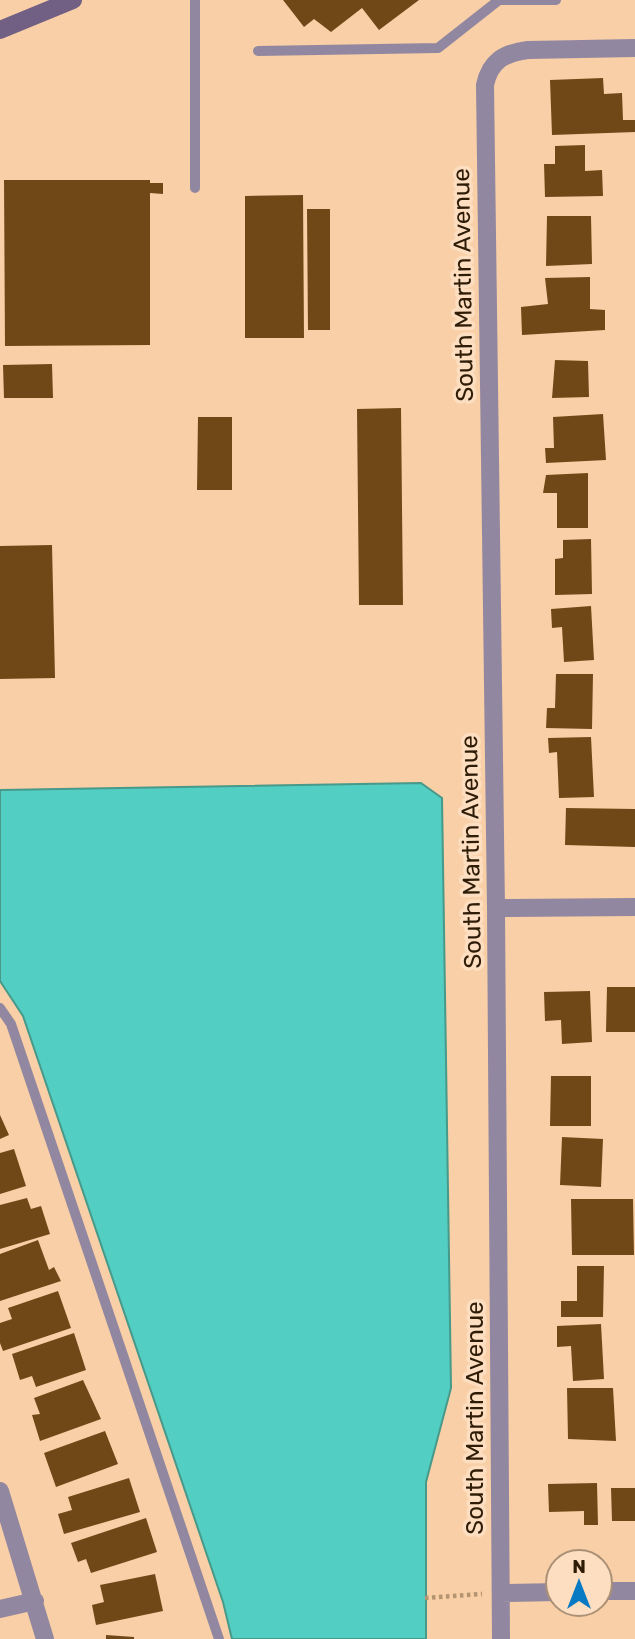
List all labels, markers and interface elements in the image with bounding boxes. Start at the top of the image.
street label: South Martin Avenue [447,168,479,402]
street label: South Martin Avenue [455,735,487,969]
street label: South Martin Avenue [461,1301,489,1535]
north arrow [544,1548,614,1618]
text: N [572,1555,586,1578]

